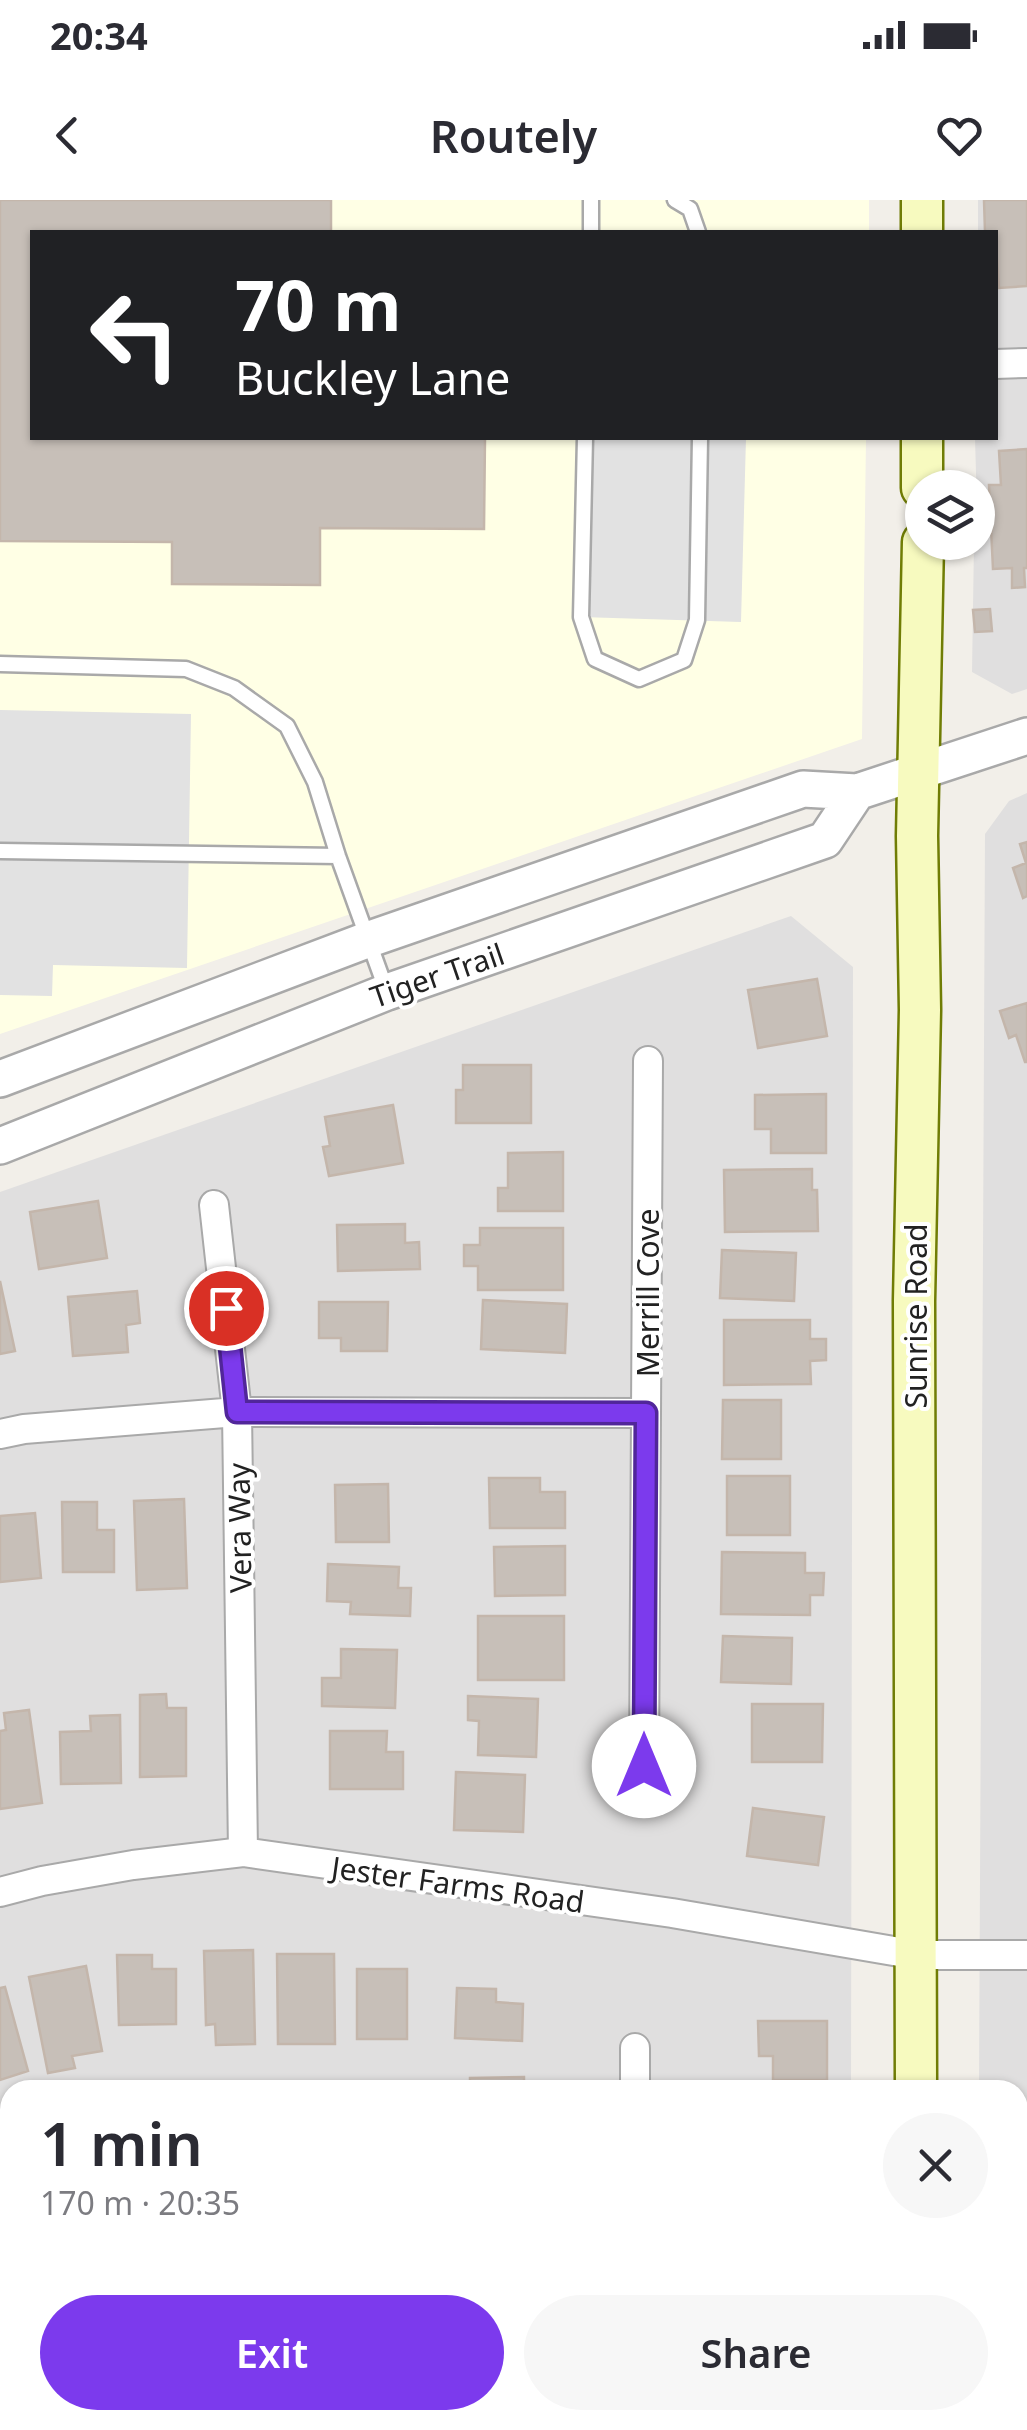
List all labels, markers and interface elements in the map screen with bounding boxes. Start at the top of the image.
text: 20:34 [50,9,148,61]
text: Routely [430,105,597,166]
icon: back [40,108,95,163]
icon: heart [932,108,987,163]
text: 70 m [235,256,402,352]
icon: left [70,270,200,400]
text: Buckley Lane [235,347,510,408]
map controls [905,470,995,560]
button: layers [905,470,995,560]
street label: Tiger Trail [364,933,510,1017]
street label: Merrill Cove [627,1209,668,1377]
street label: Sunrise Road [895,1224,936,1408]
pin [184,1266,269,1351]
icon: arrive [199,1281,254,1336]
street label: Vera Way [217,1462,261,1593]
position arrow [592,1714,696,1818]
street label: Jester Farms Road [326,1846,587,1922]
text: 1 min [40,2102,203,2184]
button: close [883,2113,988,2218]
text: 170 m · 20:35 [40,2181,240,2224]
button: Exit [40,2295,504,2410]
button: Share [524,2295,988,2410]

